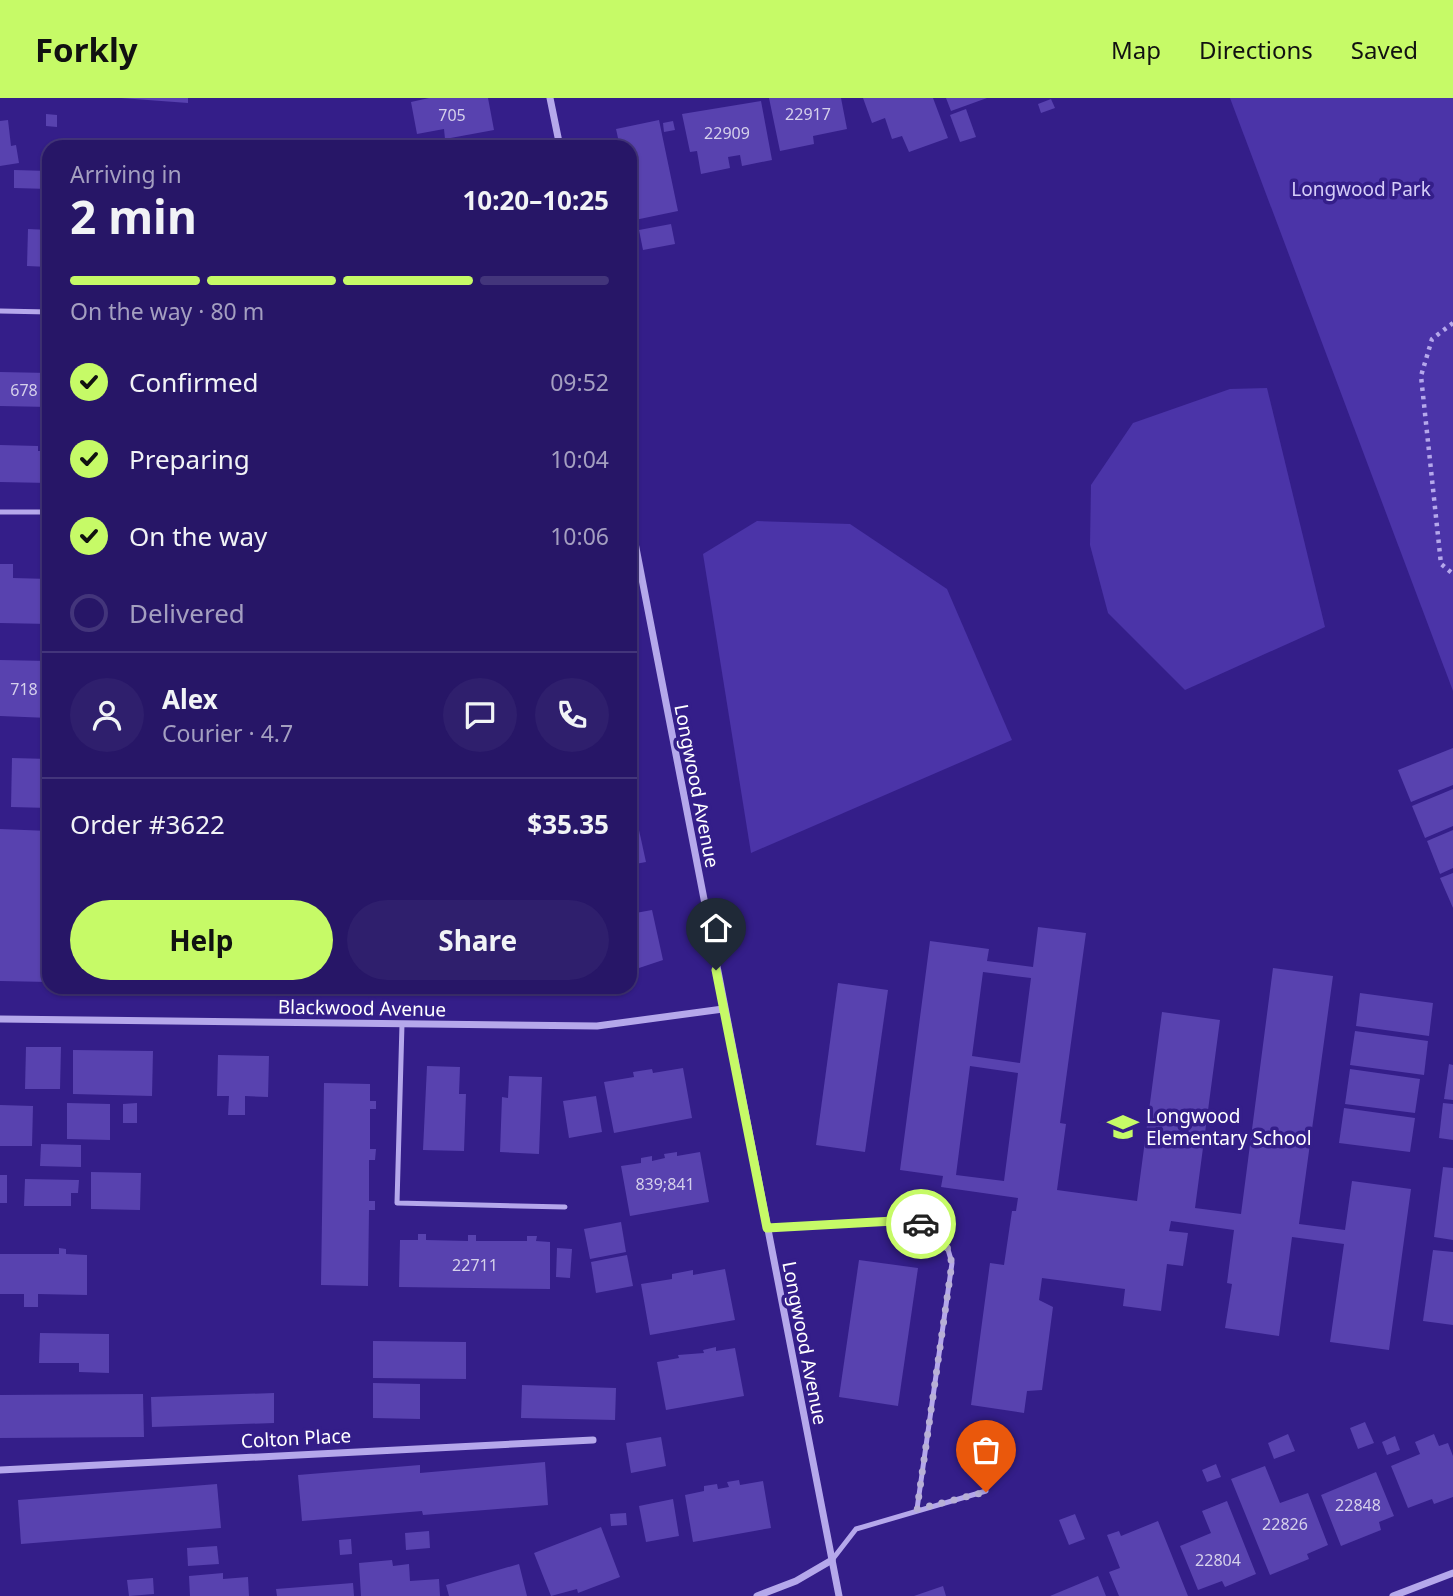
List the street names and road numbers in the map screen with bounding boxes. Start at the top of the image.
street label: Longwood Avenue [668,702,726,870]
street label: Blackwood Avenue [278,994,446,1022]
street label: Longwood Avenue [776,1259,834,1427]
street label: Colton Place [240,1422,352,1454]

